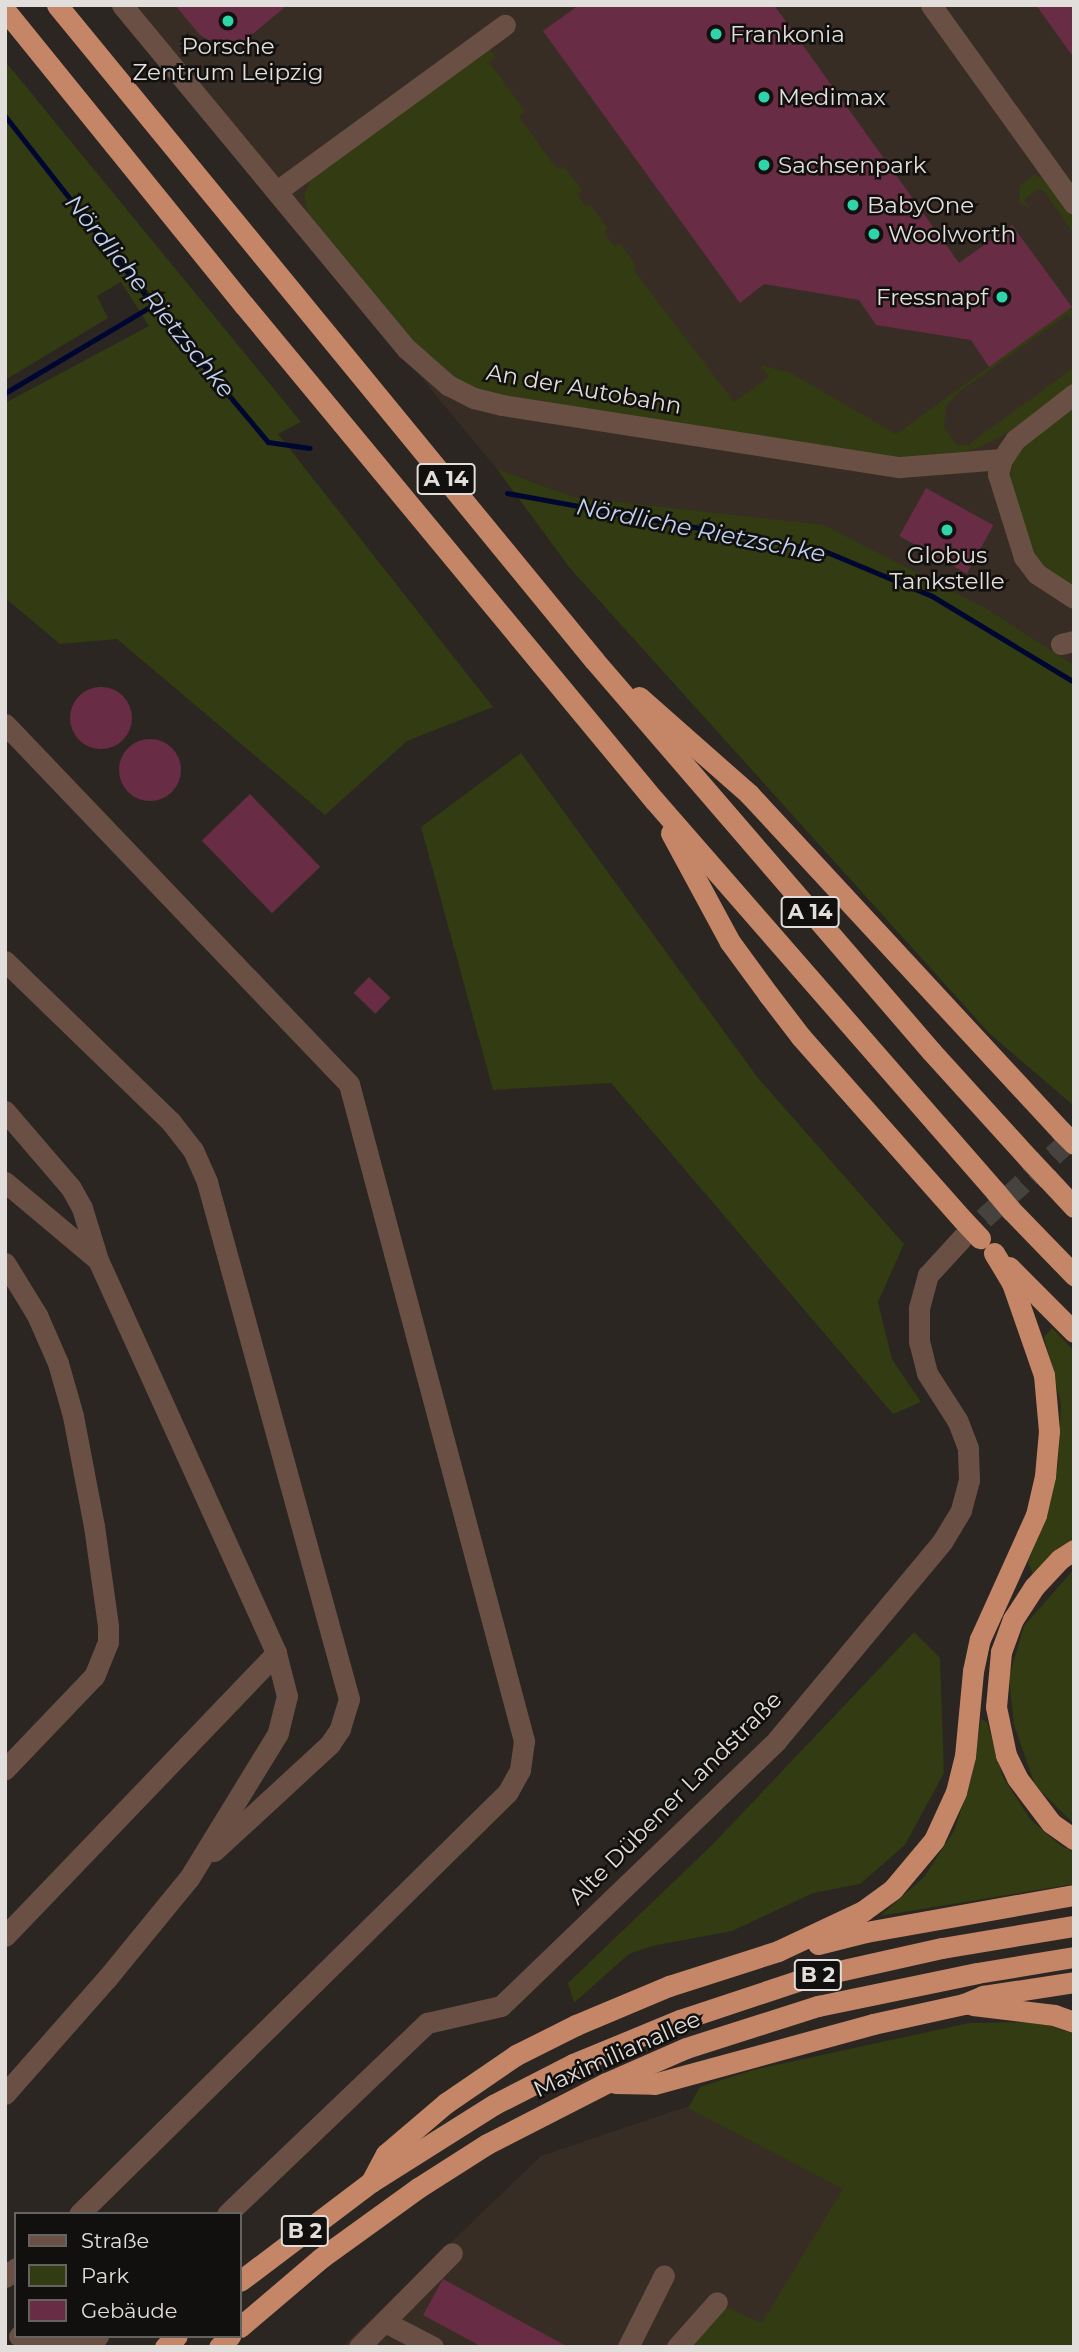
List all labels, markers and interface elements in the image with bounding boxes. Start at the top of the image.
marker: Porsche Zentrum Leipzig [220,13,236,29]
place label: Frankonia [730,20,845,48]
marker: Frankonia [708,26,724,42]
place label: Porsche Zentrum Leipzig [132,32,324,86]
place label: Medimax [778,83,886,111]
marker: Medimax [756,89,772,105]
place label: Sachsenpark [778,151,927,179]
marker: Sachsenpark [756,157,772,173]
water label: Nördliche Rietzschke [59,189,241,403]
place label: BabyOne [867,191,974,219]
marker: BabyOne [845,197,861,213]
place label: Woolworth [888,220,1016,248]
marker: Woolworth [866,226,882,242]
place label: Fressnapf [876,283,988,311]
marker: Fressnapf [994,289,1010,305]
street label: An der Autobahn [484,358,684,420]
road number: A 14 [416,462,476,496]
water label: Nördliche Rietzschke [574,492,828,568]
marker: Globus Tankstelle [939,522,955,538]
place label: Globus Tankstelle [889,541,1005,595]
road number: A 14 [780,894,840,930]
street label: Alte Dübener Landstraße [563,1686,787,1910]
road number: B 2 [794,1958,842,1993]
street label: Maximilianallee [529,2005,705,2103]
legend [14,2212,242,2338]
road number: B 2 [280,2214,330,2248]
text: Straße [81,2228,149,2253]
text: Park [81,2263,129,2288]
text: Gebäude [81,2298,178,2323]

